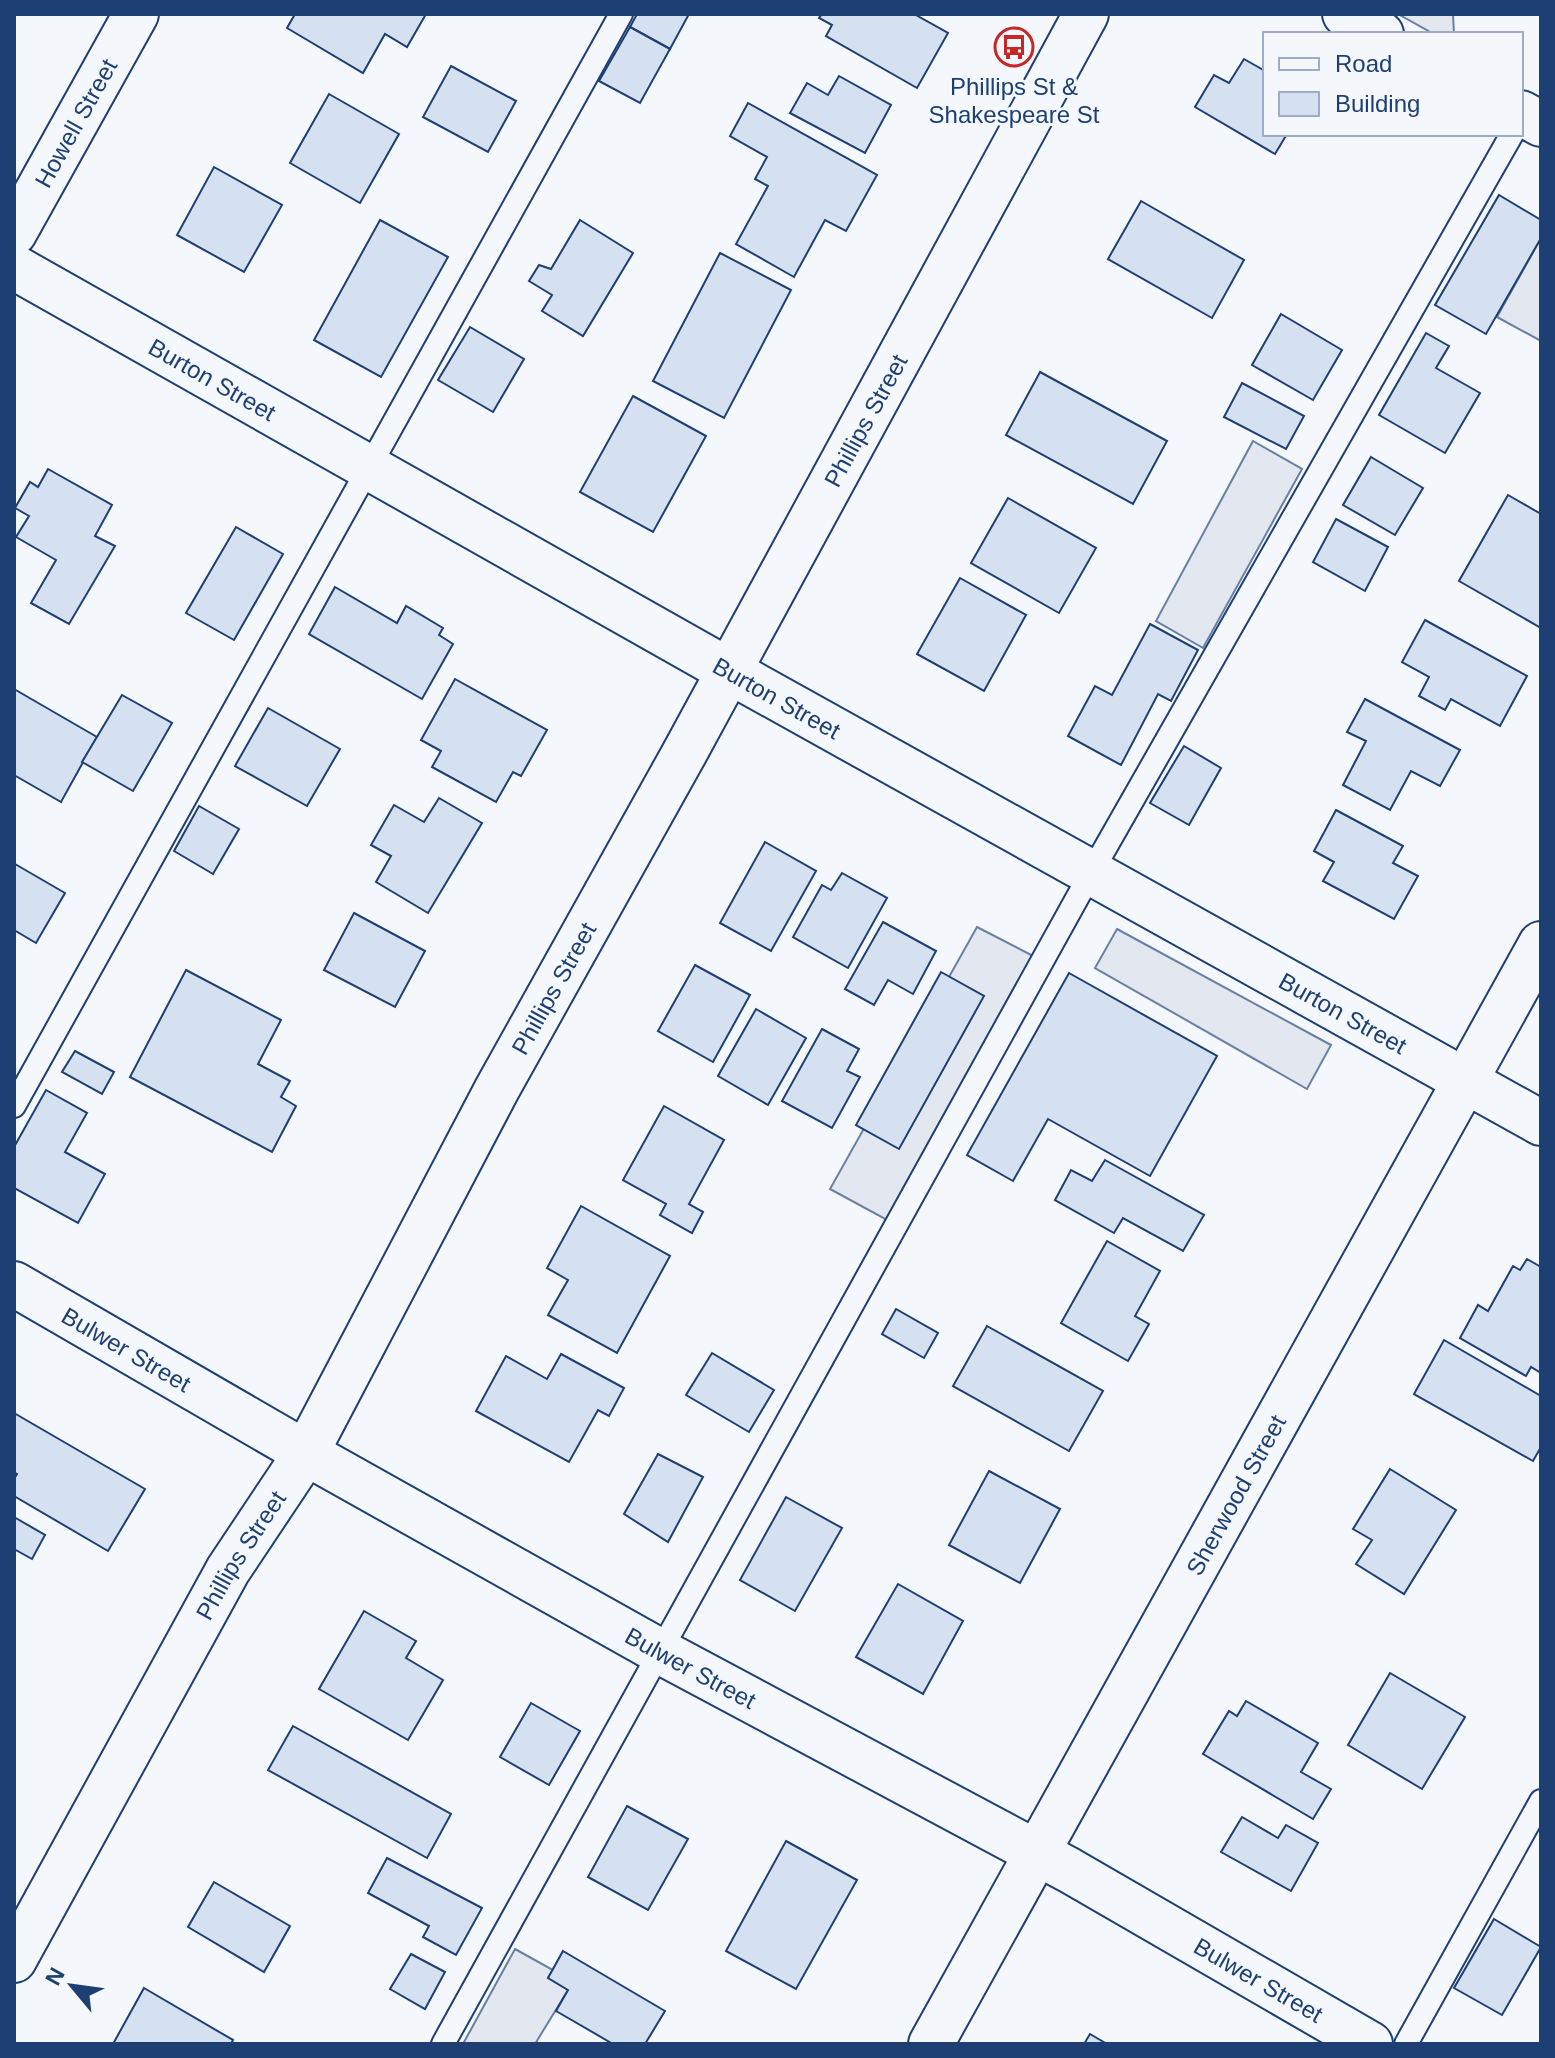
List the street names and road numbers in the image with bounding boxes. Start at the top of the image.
street label: Howell Street [29,54,122,192]
street label: Burton Street [144,333,281,426]
street label: Phillips Street [818,349,912,491]
street label: Burton Street [708,651,846,744]
street label: Phillips Street [506,917,601,1059]
street label: Burton Street [1275,967,1412,1059]
street label: Bulwer Street [57,1301,196,1397]
street label: Sherwood Street [1180,1410,1291,1580]
street label: Phillips Street [190,1485,291,1624]
street label: Bulwer Street [621,1621,761,1714]
street label: Bulwer Street [1189,1932,1328,2028]

